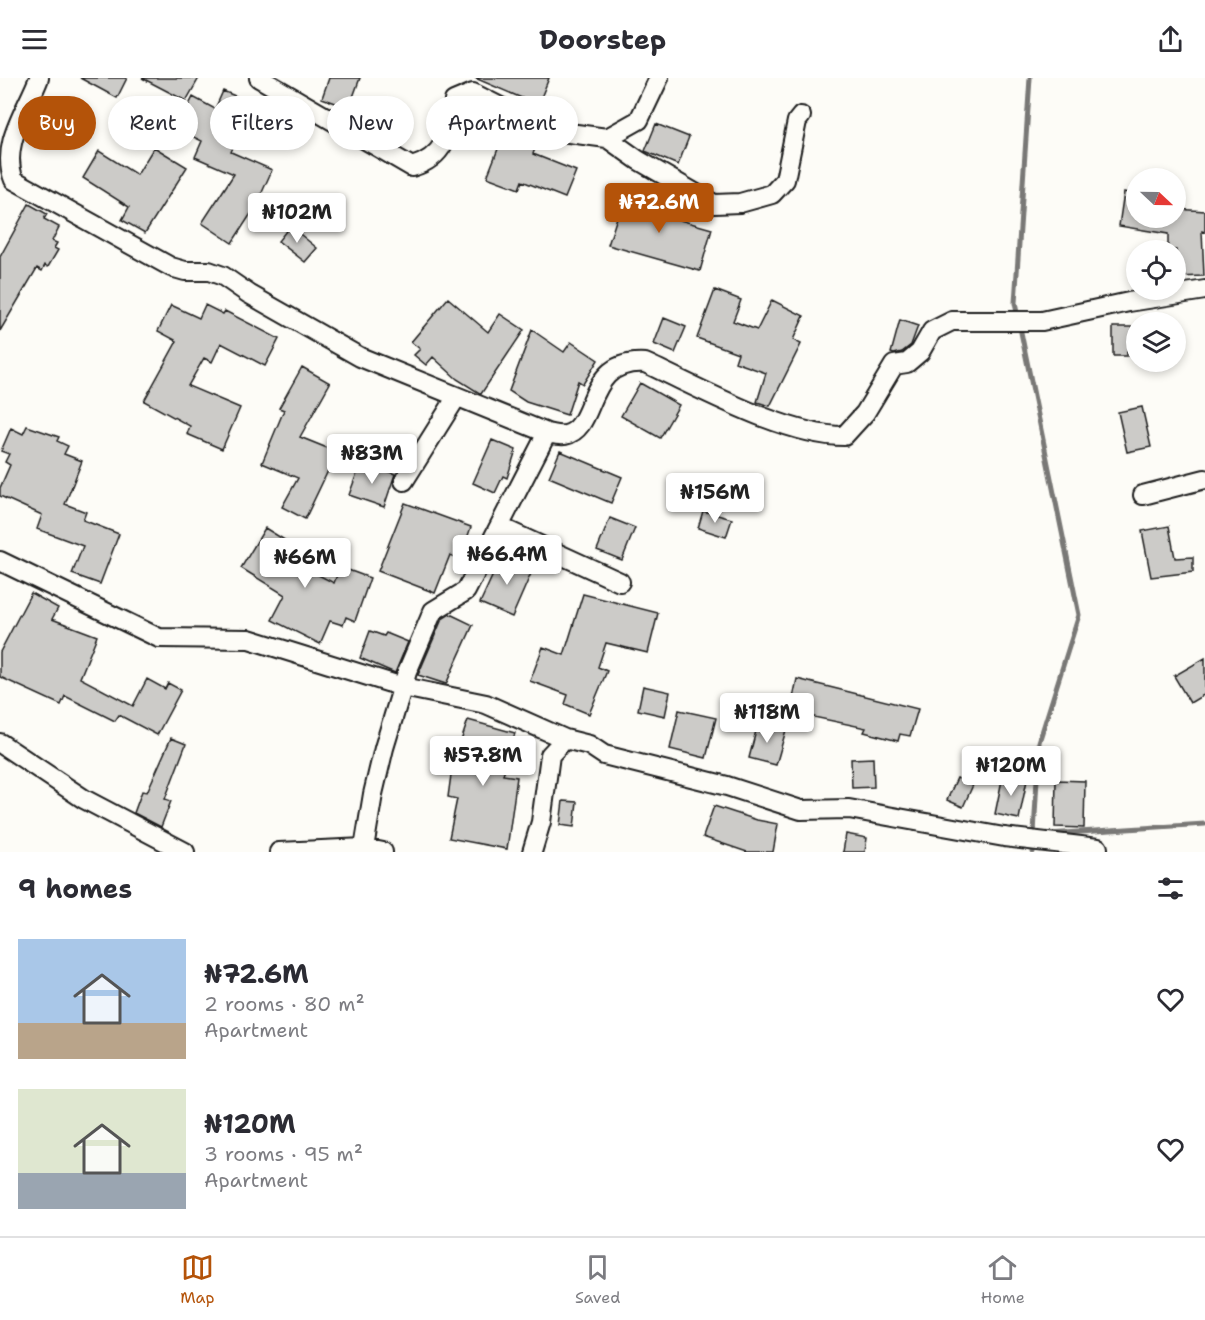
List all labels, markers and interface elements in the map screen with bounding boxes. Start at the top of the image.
text: Doorstep [539,21,666,58]
icon: menu [18,23,51,56]
icon: share [1154,23,1187,56]
chip: Buy [18,96,96,150]
chip: Rent [108,96,198,150]
chip: Filters [210,96,315,150]
chip: New [327,96,414,150]
chip: Apartment [426,96,578,150]
north arrow [1126,168,1186,228]
map controls [1126,168,1186,372]
pin: ₦72.6M [610,183,708,234]
text: ₦72.6M [619,189,699,215]
pin: ₦102M [255,193,339,244]
text: ₦102M [262,199,332,225]
button: locate [1126,240,1186,300]
button: layers [1126,312,1186,372]
pin: ₦83M [336,434,408,485]
text: ₦83M [341,440,403,466]
pin: ₦156M [673,473,757,524]
text: ₦156M [680,479,750,505]
pin: ₦66.4M [458,535,556,586]
pin: ₦66M [269,538,341,589]
text: ₦66.4M [467,541,547,567]
text: ₦66M [274,544,336,570]
pin: ₦118M [725,693,809,744]
text: ₦118M [734,699,800,725]
pin: ₦57.8M [434,736,532,787]
text: ₦57.8M [444,742,522,768]
pin: ₦120M [969,746,1053,797]
text: ₦120M [976,752,1046,778]
text: 9 homes [18,871,132,906]
icon: filters [1154,872,1187,905]
text: ₦72.6M [204,956,309,991]
icon: home [66,963,138,1035]
icon: heart [1154,983,1187,1016]
text: 2 rooms · 80 m² [204,991,365,1017]
text: Apartment [204,1017,308,1043]
text: ₦120M [204,1106,296,1141]
icon: home [66,1113,138,1185]
icon: heart [1154,1133,1187,1166]
text: 3 rooms · 95 m² [204,1141,363,1167]
text: Apartment [204,1167,308,1193]
tab: Map [180,1251,214,1308]
tab: Saved [575,1251,620,1308]
tab: Home [981,1251,1025,1308]

